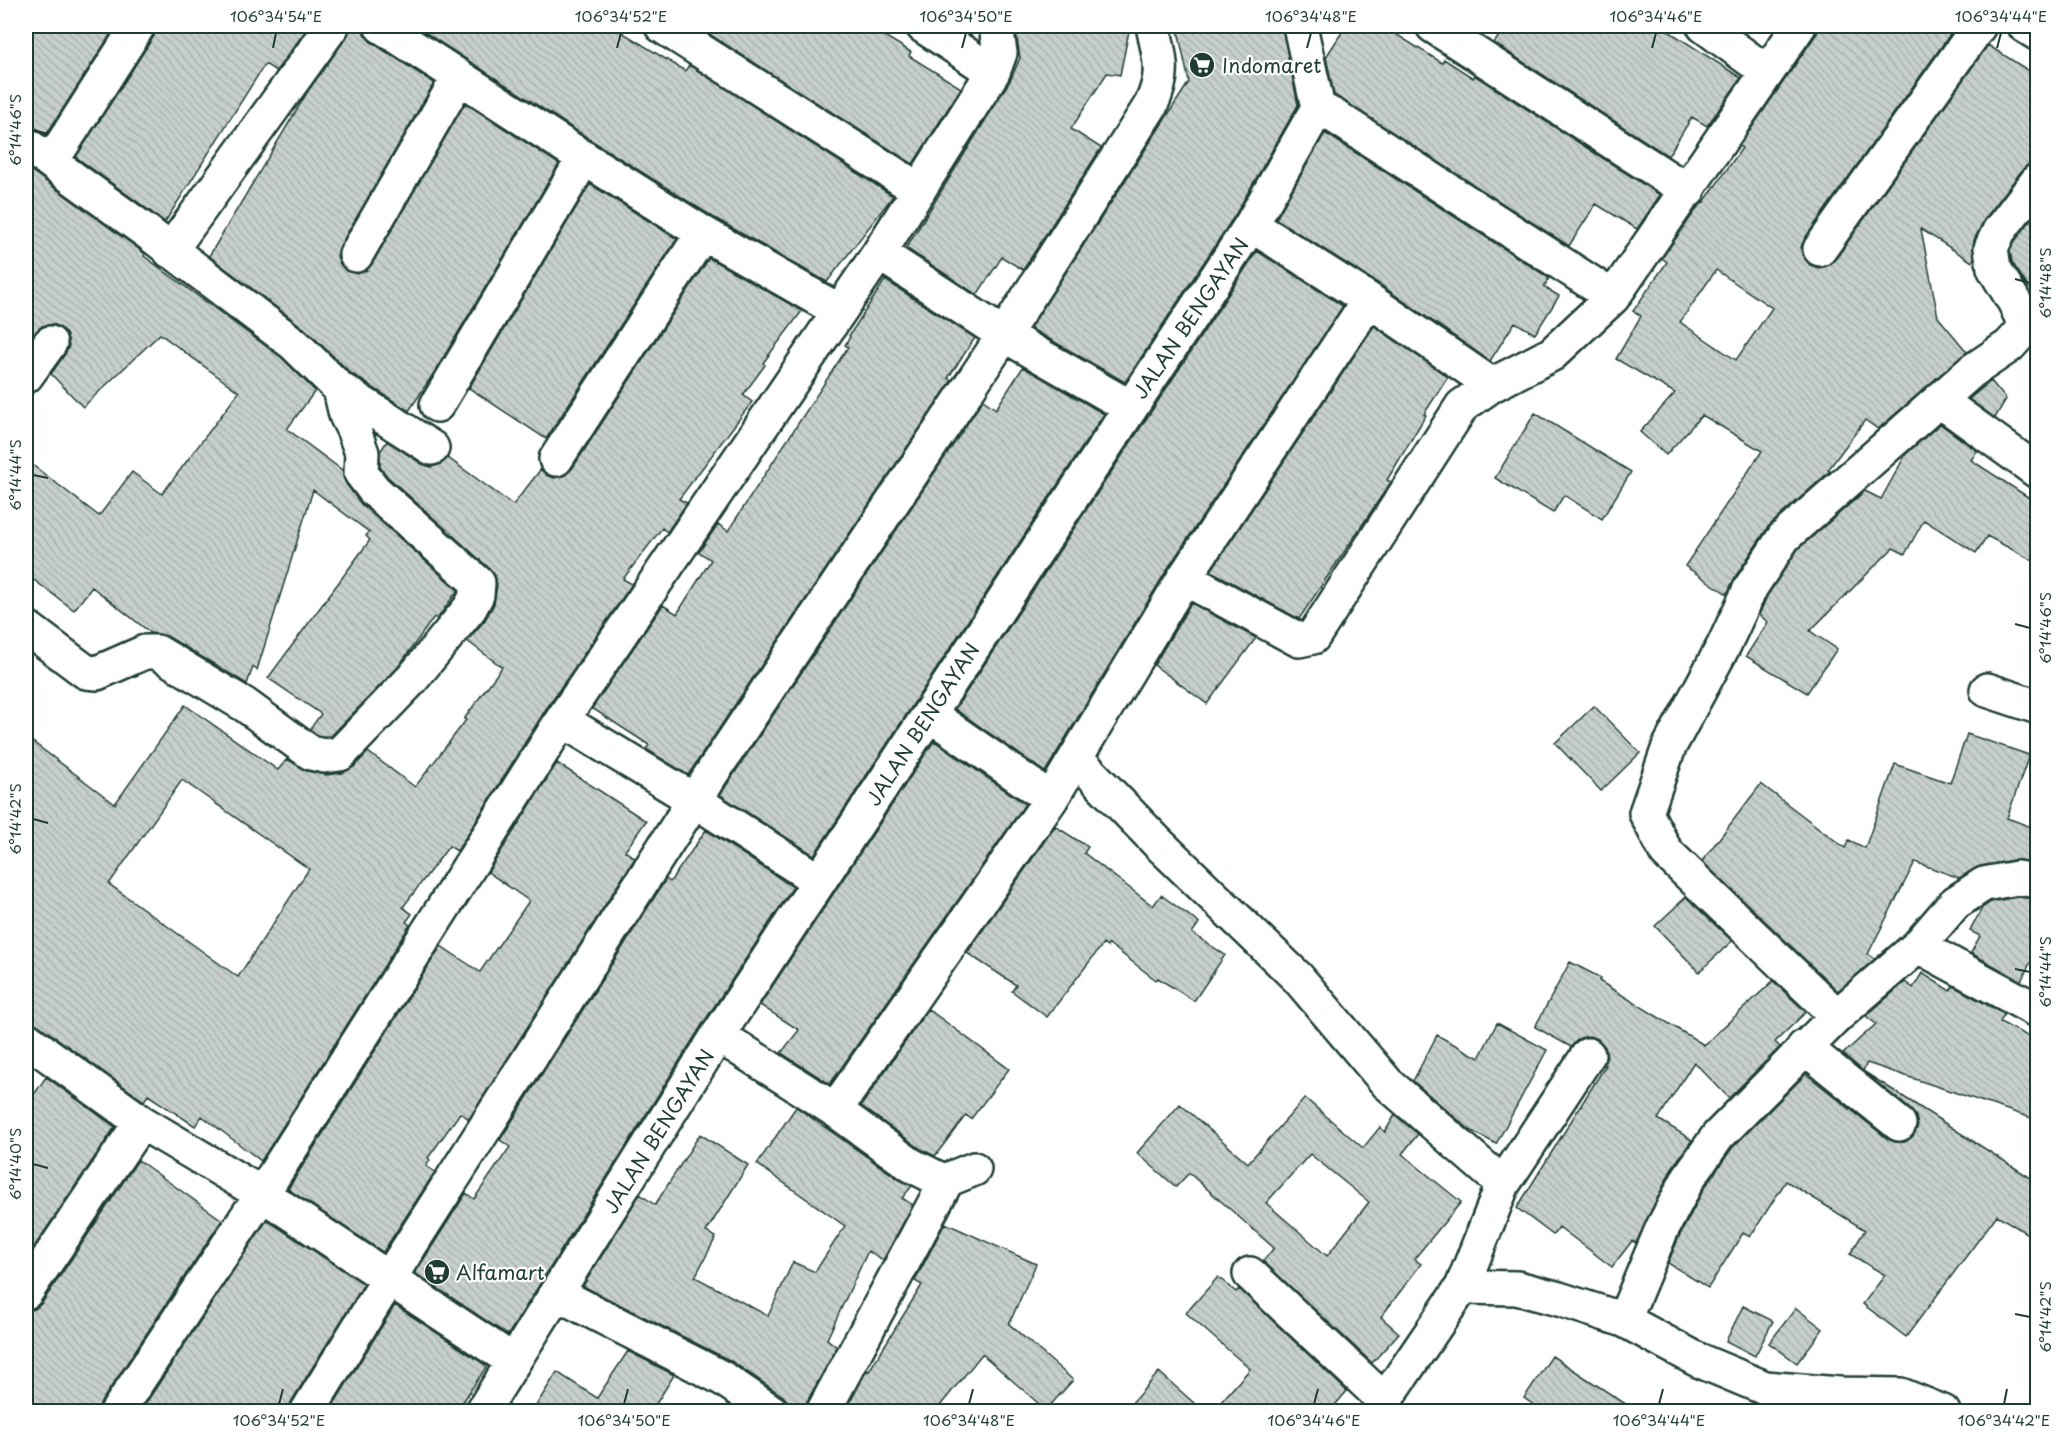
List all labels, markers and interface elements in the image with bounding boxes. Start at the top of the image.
text: 106°34'54"E [230,4,322,27]
text: 106°34'52"E [575,4,667,27]
text: 106°34'50"E [919,4,1013,27]
text: 106°34'48"E [1265,4,1357,27]
text: 106°34'46"E [1609,4,1703,27]
text: 106°34'44"E [1955,4,2047,27]
supermarket icon: Indomaret [1187,50,1217,80]
place label: Indomaret [1222,50,1321,80]
text: 6°14'46"S [3,94,26,166]
street label: JALAN BENGAYAN [1125,231,1255,405]
text: 6°14'48"S [2033,247,2056,319]
text: 6°14'44"S [3,439,26,511]
text: 6°14'46"S [2033,592,2056,664]
street label: JALAN BENGAYAN [858,637,986,811]
text: 6°14'42"S [3,783,26,855]
text: 6°14'44"S [2033,936,2056,1008]
street label: JALAN BENGAYAN [595,1043,721,1219]
text: 6°14'40"S [3,1128,26,1200]
supermarket icon: Alfamart [422,1257,452,1287]
place label: Alfamart [456,1257,545,1287]
text: 6°14'42"S [2033,1281,2056,1353]
text: 106°34'52"E [233,1408,325,1431]
text: 106°34'50"E [577,1408,671,1431]
text: 106°34'48"E [923,1408,1015,1431]
text: 106°34'46"E [1267,1408,1361,1431]
text: 106°34'44"E [1613,1408,1705,1431]
text: 106°34'42"E [1958,1408,2050,1431]

